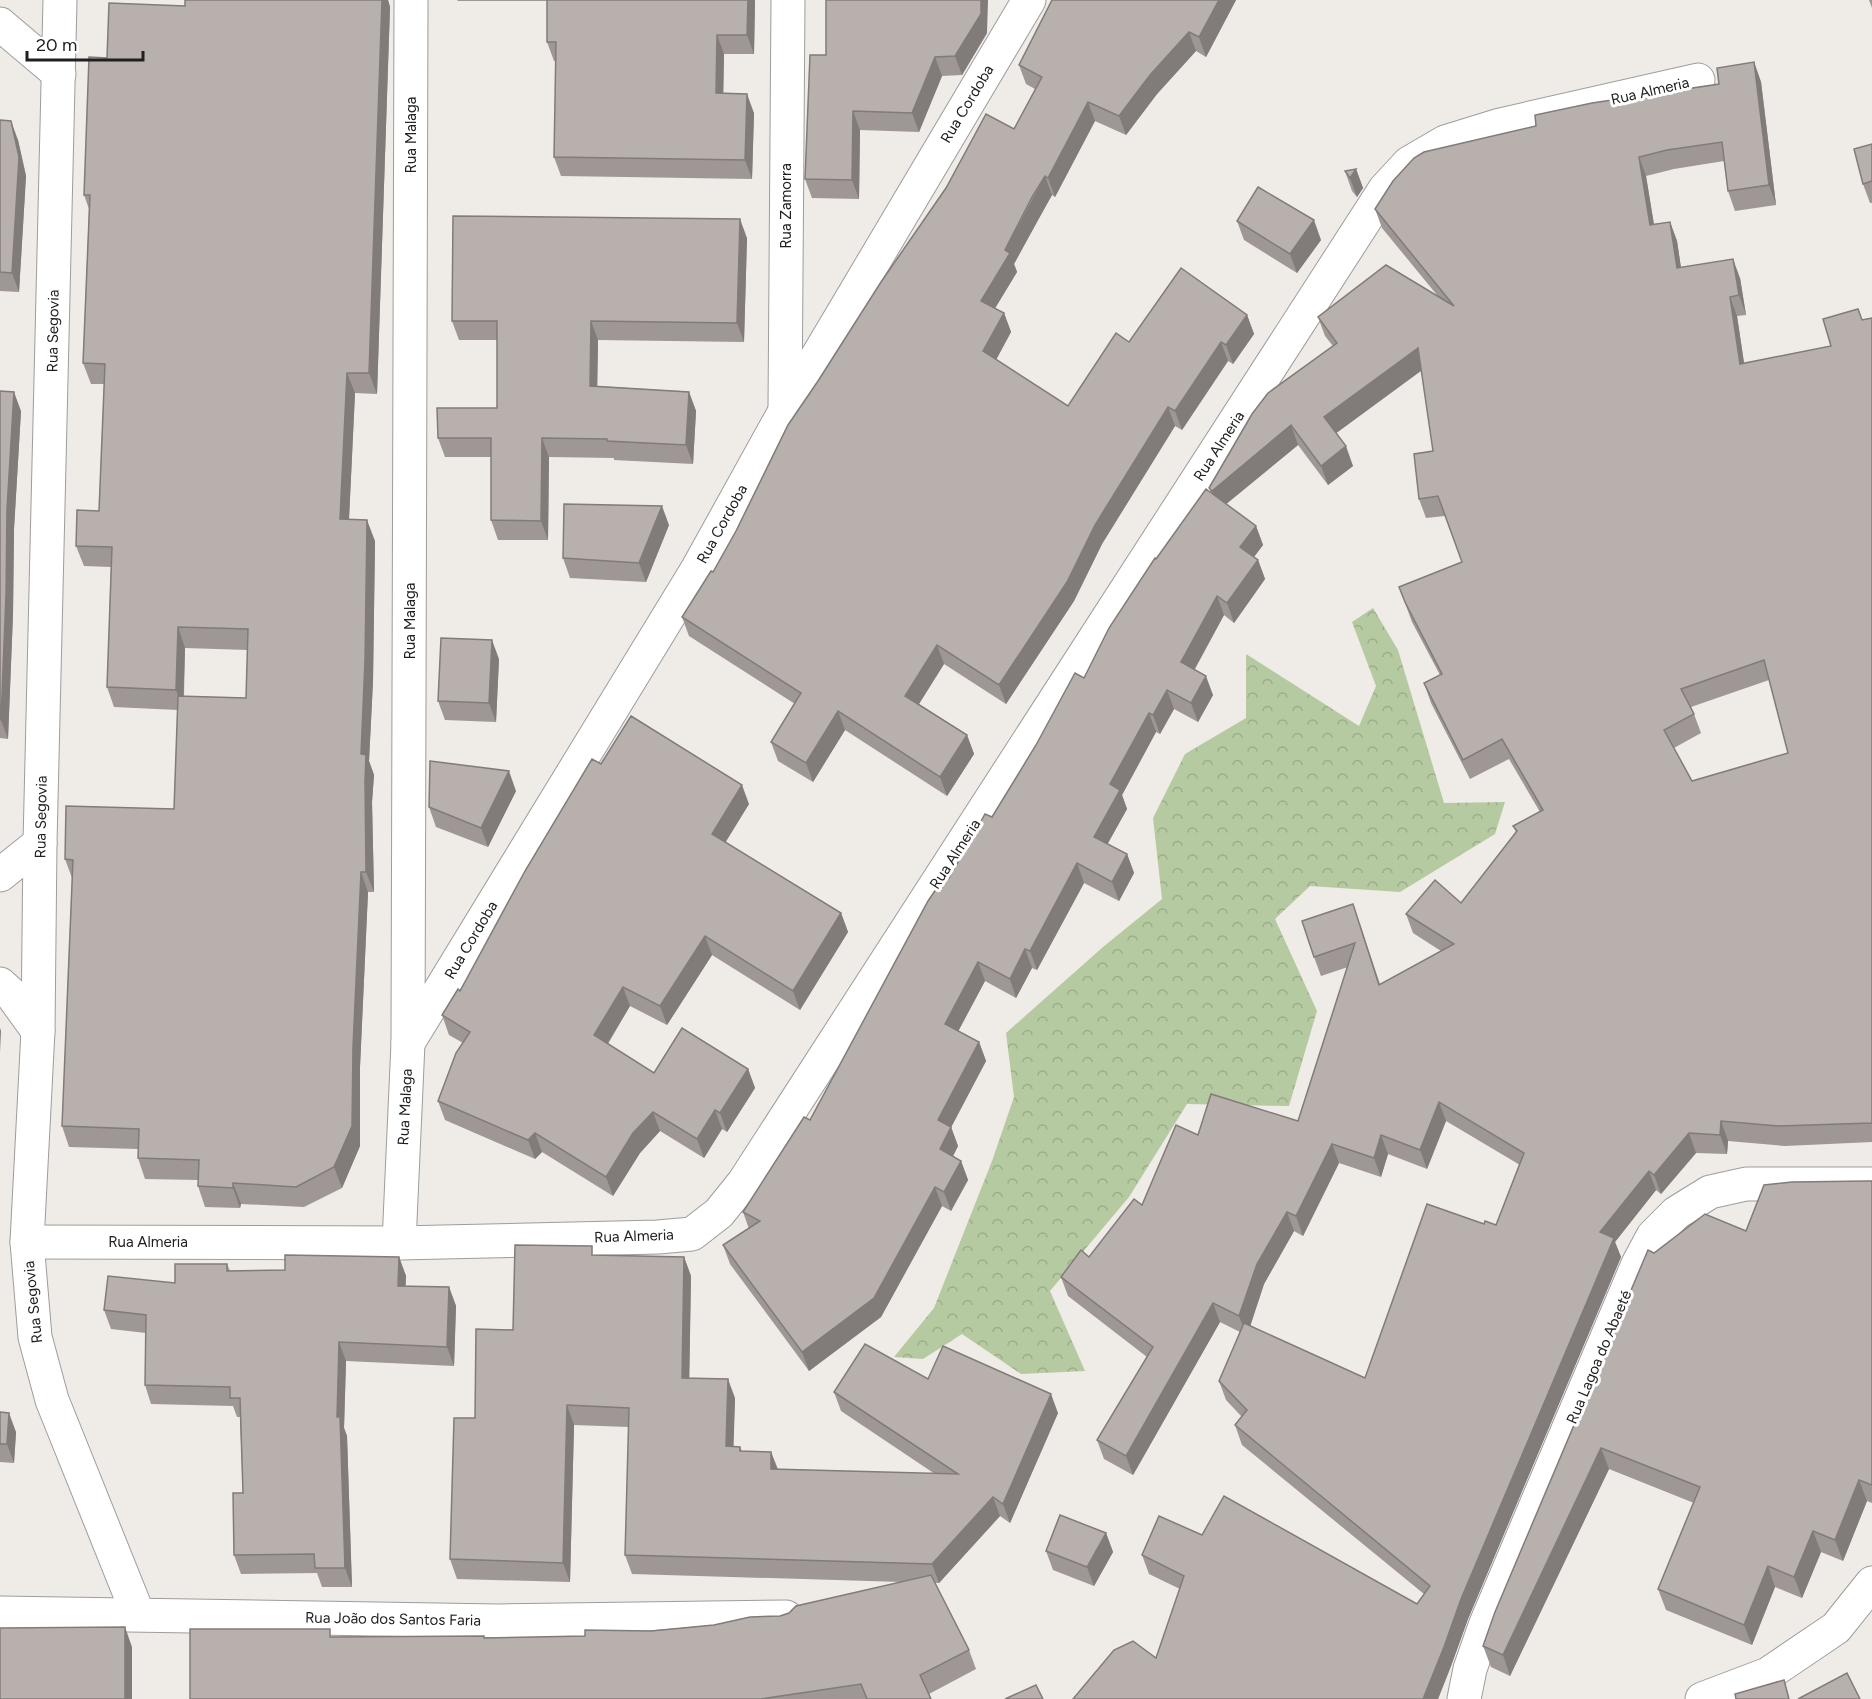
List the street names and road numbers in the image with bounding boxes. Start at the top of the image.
street label: Rua Cordoba [937,62,997,146]
street label: Rua Almeria [1609,73,1691,109]
street label: Rua Malaga [402,97,420,173]
street label: Rua Zamorra [777,163,795,249]
street label: Rua Segovia [43,289,63,373]
street label: Rua Almeria [1190,408,1248,484]
street label: Rua Cordoba [693,481,751,567]
street label: Rua Malaga [401,583,419,659]
street label: Rua Segovia [31,775,51,859]
street label: Rua Almeria [926,816,984,892]
street label: Rua Cordoba [441,898,501,982]
street label: Rua Malaga [394,1068,416,1146]
street label: Rua Almeria [594,1226,674,1246]
street label: Rua Almeria [108,1233,188,1251]
street label: Rua Segovia [20,1260,46,1344]
street label: Rua Lagoa do Abaeté [1563,1288,1635,1426]
street label: Rua João dos Santos Faria [305,1608,481,1630]

